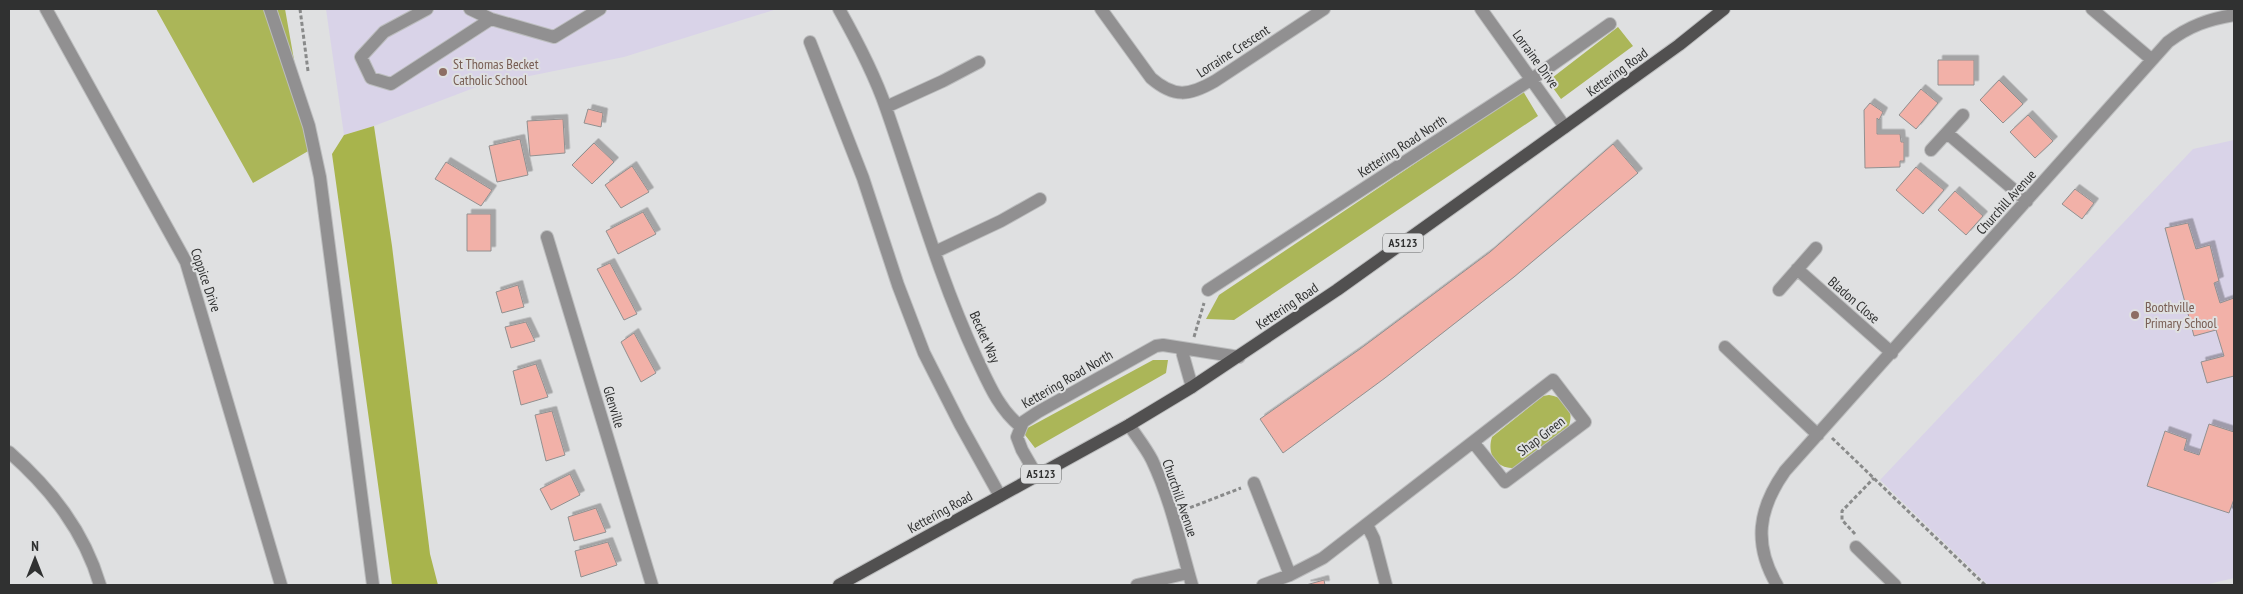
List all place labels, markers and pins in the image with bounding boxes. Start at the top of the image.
place label: St Thomas Becket Catholic School [453,55,539,89]
marker: St Thomas Becket Catholic School [437,66,449,78]
place label: Boothville Primary School [2145,298,2217,332]
marker: Boothville Primary School [2129,309,2141,321]

